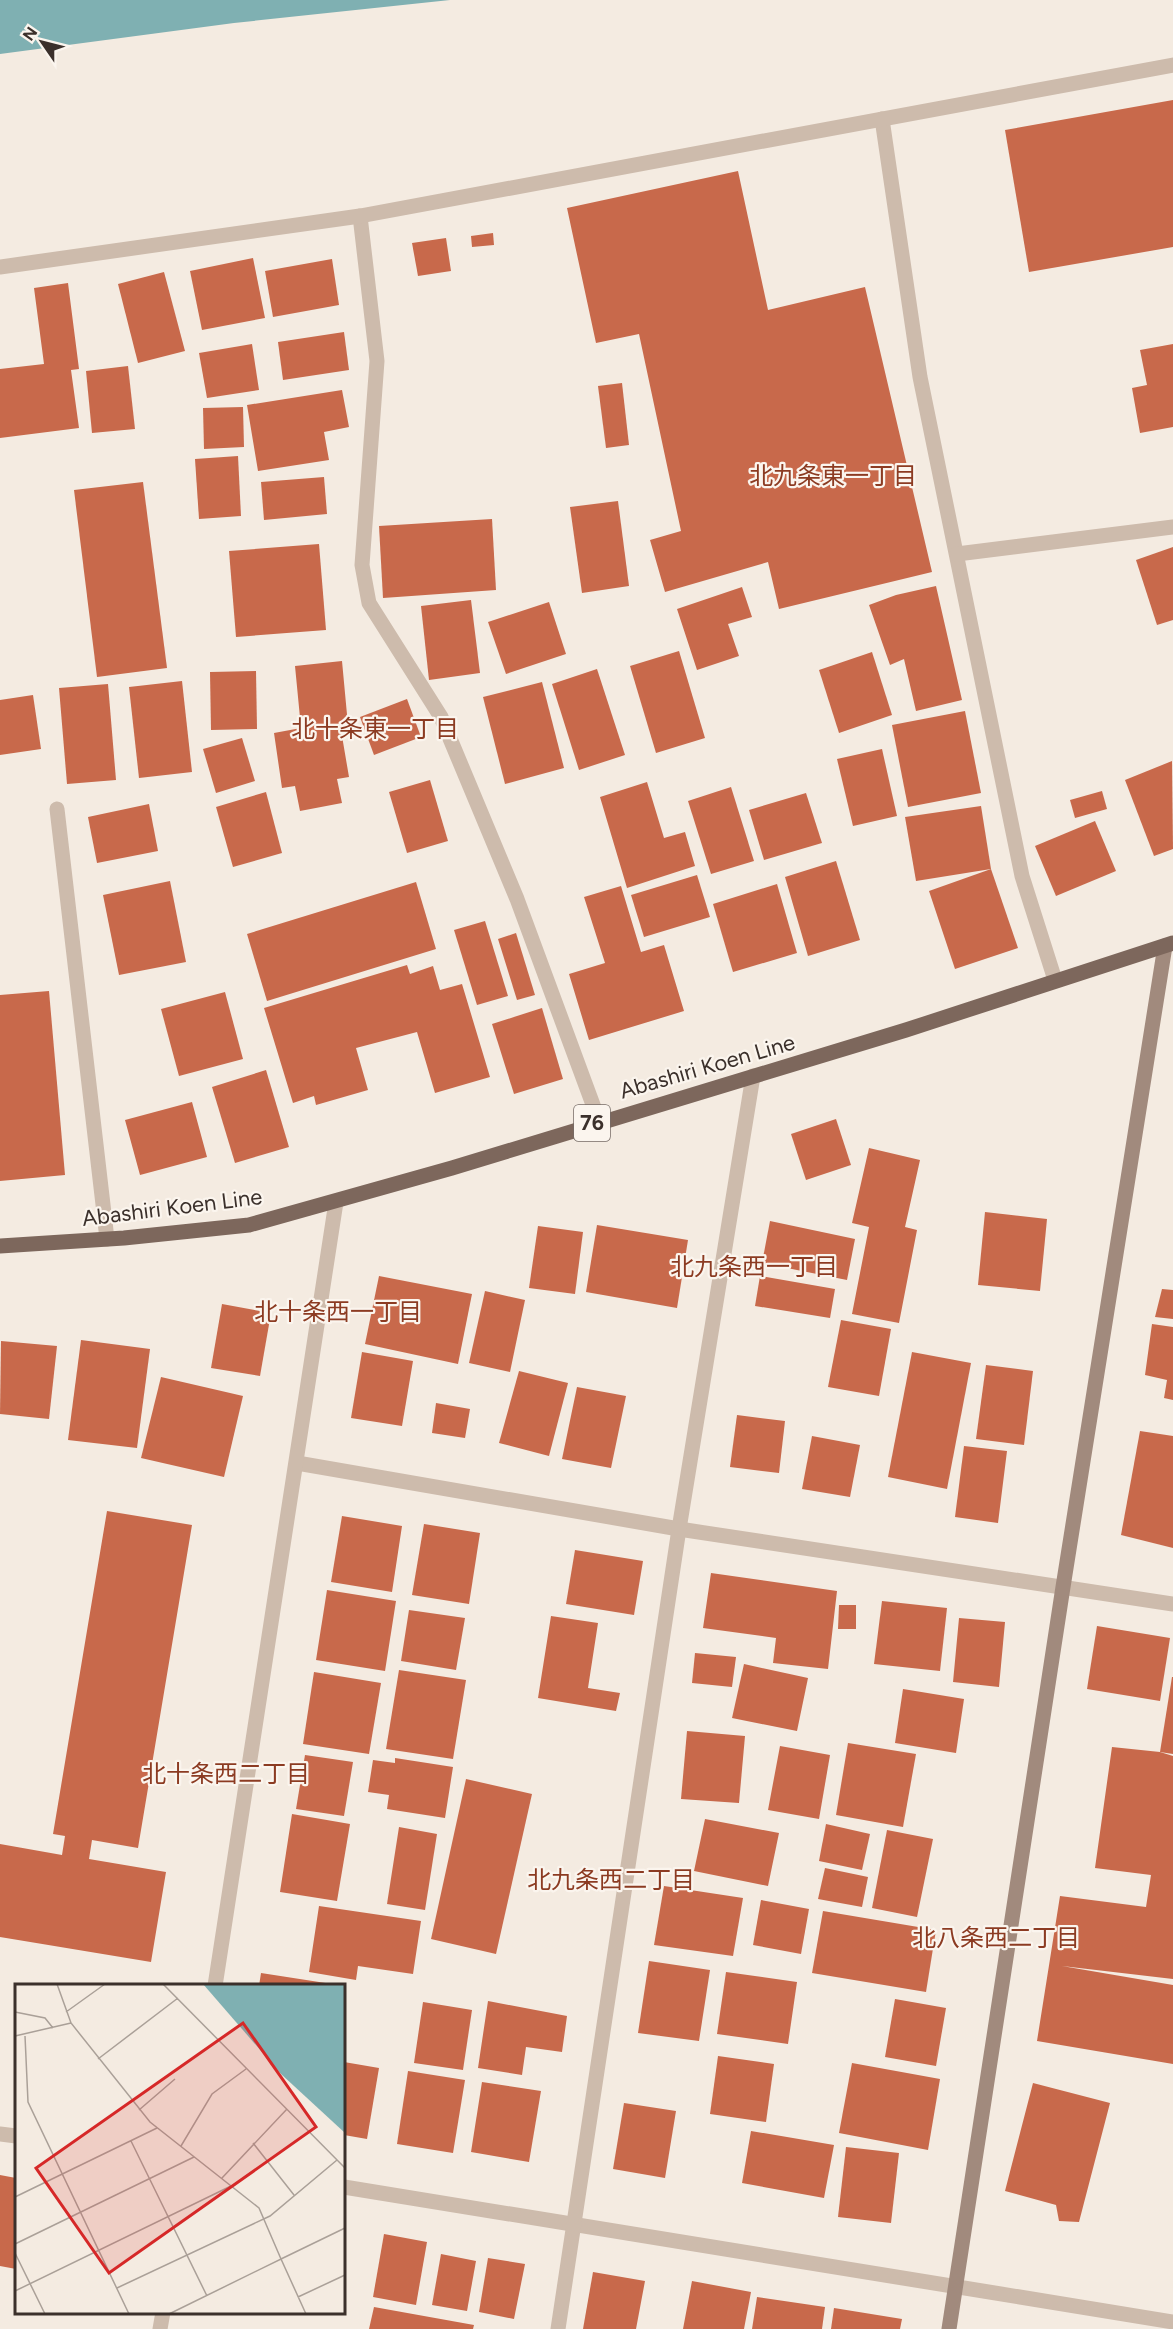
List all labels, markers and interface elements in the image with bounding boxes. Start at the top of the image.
north arrow [12,12,72,72]
text: N [19,23,41,44]
district label: 北九条東一丁目 [749,461,917,490]
district label: 北十条東一丁目 [291,714,459,743]
street label: Abashiri Koen Line [616,1029,798,1104]
road number: 76 [574,1105,610,1141]
street label: Abashiri Koen Line [81,1183,264,1232]
district label: 北九条西一丁目 [670,1252,838,1281]
district label: 北十条西一丁目 [254,1297,422,1326]
district label: 北十条西二丁目 [142,1759,310,1788]
district label: 北九条西二丁目 [527,1865,695,1894]
district label: 北八条西二丁目 [912,1923,1080,1952]
inset map [15,1984,345,2314]

